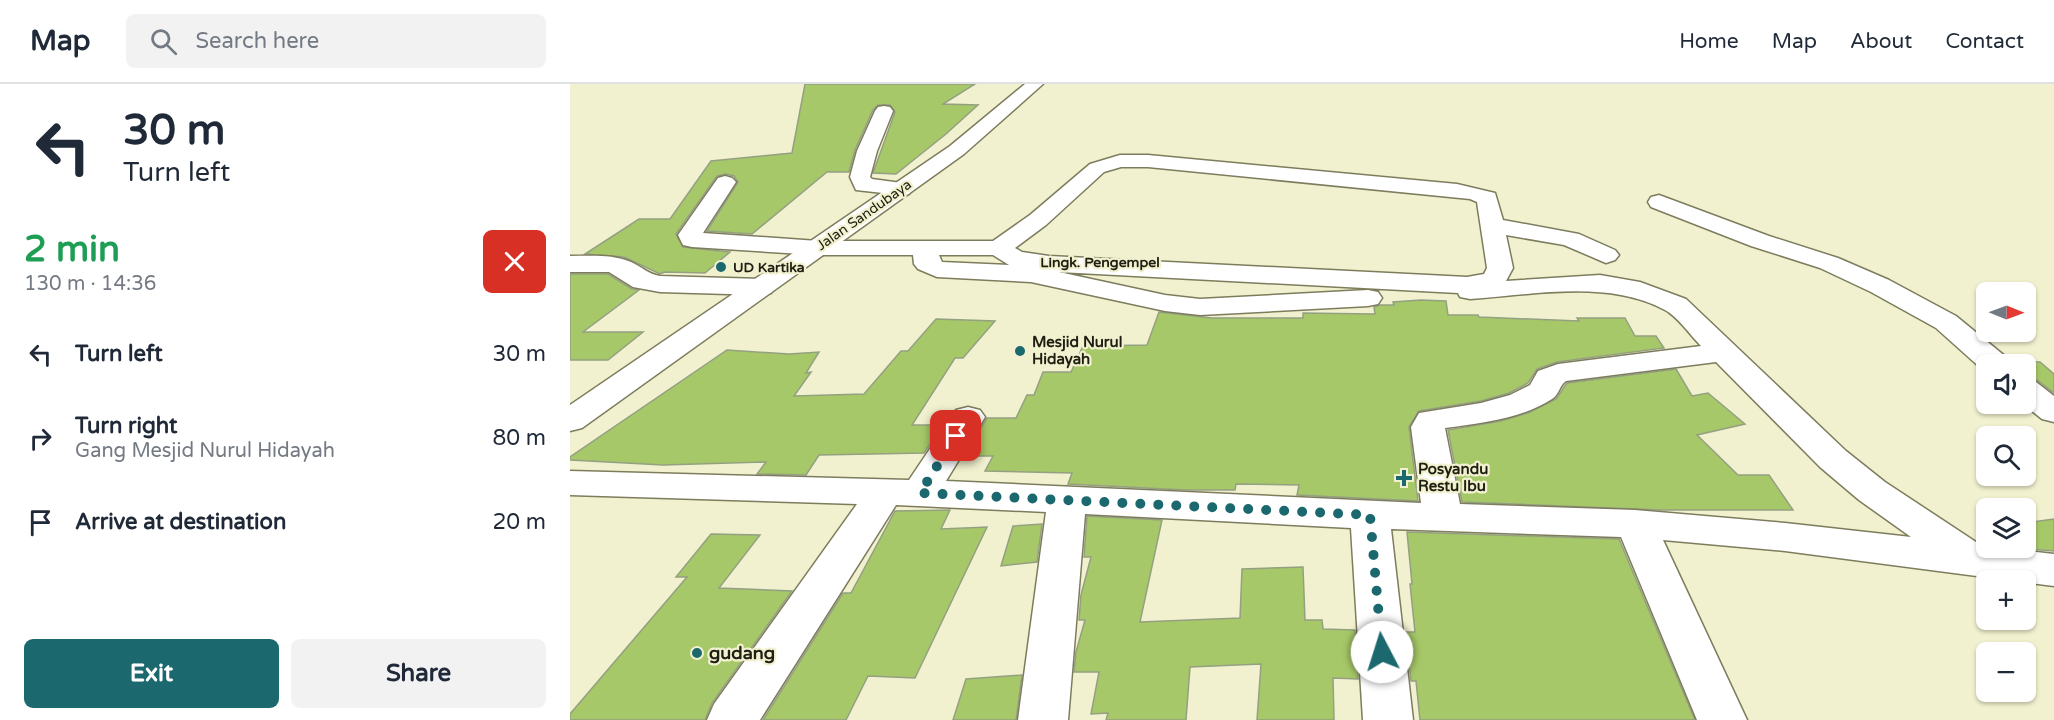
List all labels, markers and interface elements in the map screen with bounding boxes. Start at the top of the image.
search box [126,14,546,68]
text: Map [30,24,90,58]
icon: search [147,25,180,58]
text: Search here [195,28,319,54]
text: Home [1679,29,1739,54]
text: Map [1772,29,1817,54]
text: About [1850,29,1912,54]
text: Contact [1945,29,2024,54]
text: 30 m [123,105,225,156]
icon: left [24,108,102,186]
text: Turn left [123,156,230,189]
street label: Jalan Sandubaya [813,176,915,254]
text: 2 min [24,228,120,271]
button: close [483,230,546,293]
district label: Lingk. Pengempel [1040,254,1160,271]
place label: UD Kartika [733,259,805,276]
marker: UD Kartika [714,260,728,274]
text: 130 m · 14:36 [24,272,156,296]
north arrow [1976,282,2036,342]
map controls [1976,282,2036,702]
place label: Mesjid Nurul Hidayah [1032,333,1122,369]
icon: left [24,338,57,371]
text: Turn left [75,341,163,367]
text: 30 m [492,341,546,367]
marker: Mesjid Nurul Hidayah [1013,344,1027,358]
button: sound [1976,354,2036,414]
pin [930,410,981,461]
text: Turn right [75,413,177,439]
icon: arrive [939,419,972,452]
icon: right [24,422,57,455]
text: 80 m [492,425,546,451]
button: search [1976,426,2036,486]
text: Gang Mesjid Nurul Hidayah [75,439,335,463]
place label: Posyandu Restu Ibu [1418,460,1488,495]
marker: Posyandu Restu Ibu [1395,469,1413,487]
button: layers [1976,498,2036,558]
icon: arrive [24,506,57,539]
text: Arrive at destination [75,509,286,535]
text: 20 m [492,509,546,535]
button: + [1976,570,2036,630]
position arrow [1350,620,1414,684]
button: Exit [24,639,279,708]
button: Share [291,639,546,708]
place label: gudang [709,642,775,664]
button: − [1976,642,2036,702]
marker: gudang [690,646,704,660]

